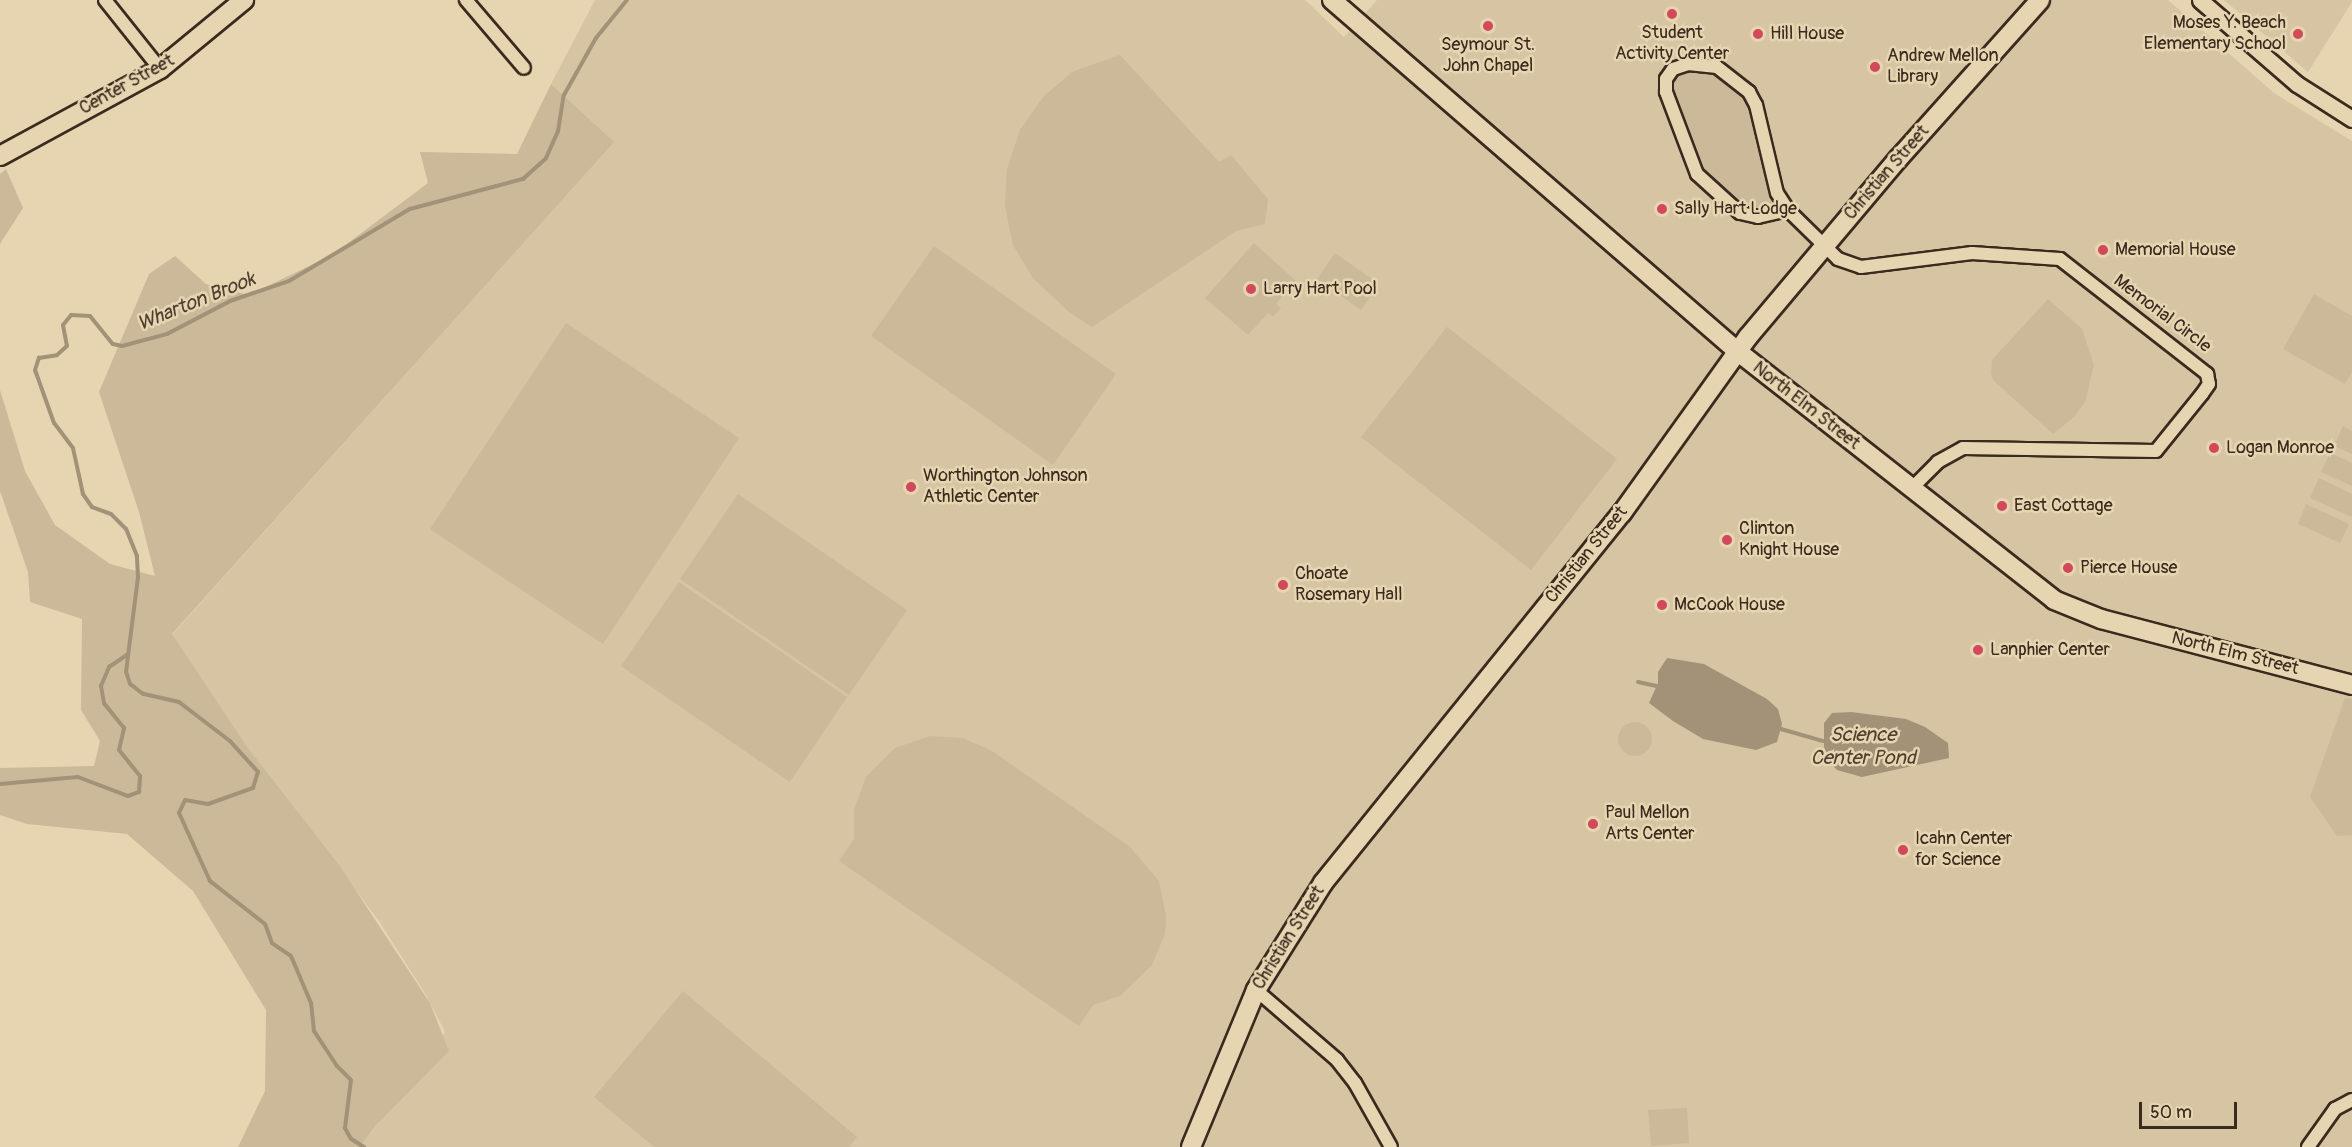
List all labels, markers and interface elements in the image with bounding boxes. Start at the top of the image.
marker: Student Activity Center [1665,7,1679,21]
place label: Moses Y. Beach Elementary School [2144,13,2286,56]
marker: Seymour St. John Chapel [1481,19,1495,33]
place label: Student Activity Center [1615,23,1729,66]
place label: Hill House [1770,23,1844,45]
marker: Hill House [1751,27,1765,41]
marker: Moses Y. Beach Elementary School [2291,27,2305,41]
place label: Seymour St. John Chapel [1441,35,1535,78]
place label: Andrew Mellon Library [1887,46,1999,88]
street label: Center Street [76,50,178,120]
marker: Andrew Mellon Library [1868,60,1882,74]
street label: Christian Street [1840,121,1934,225]
place label: Sally Hart Lodge [1674,198,1797,220]
marker: Sally Hart Lodge [1655,202,1669,216]
place label: Memorial House [2115,239,2236,261]
marker: Memorial House [2096,243,2110,257]
water label: Wharton Brook [134,266,258,336]
street label: Memorial Circle [2109,270,2215,358]
place label: Larry Hart Pool [1263,278,1377,300]
marker: Larry Hart Pool [1244,282,1258,296]
street label: North Elm Street [1748,357,1864,455]
place label: Logan Monroe [2226,437,2334,459]
marker: Logan Monroe [2207,441,2221,455]
place label: Worthington Johnson Athletic Center [923,466,1088,508]
marker: Worthington Johnson Athletic Center [904,480,918,494]
place label: East Cottage [2014,495,2113,517]
marker: East Cottage [1995,499,2009,513]
street label: Christian Street [1541,502,1633,608]
place label: Clinton Knight House [1739,519,1839,562]
marker: Clinton Knight House [1720,533,1734,547]
place label: Pierce House [2080,557,2177,579]
marker: Pierce House [2061,561,2075,575]
place label: Choate Rosemary Hall [1295,564,1403,606]
marker: Choate Rosemary Hall [1276,578,1290,592]
place label: McCook House [1674,594,1785,616]
marker: McCook House [1655,598,1669,612]
street label: North Elm Street [2169,628,2301,680]
place label: Lanphier Center [1990,639,2110,661]
marker: Lanphier Center [1971,643,1985,657]
water label: Science Center Pond [1810,722,1916,769]
place label: Paul Mellon Arts Center [1605,803,1694,846]
marker: Paul Mellon Arts Center [1586,817,1600,831]
place label: Icahn Center for Science [1915,829,2012,872]
marker: Icahn Center for Science [1896,843,1910,857]
street label: Christian Street [1248,882,1330,994]
scale bar [2142,1090,2240,1128]
text: 50 m [2150,1101,2192,1124]

